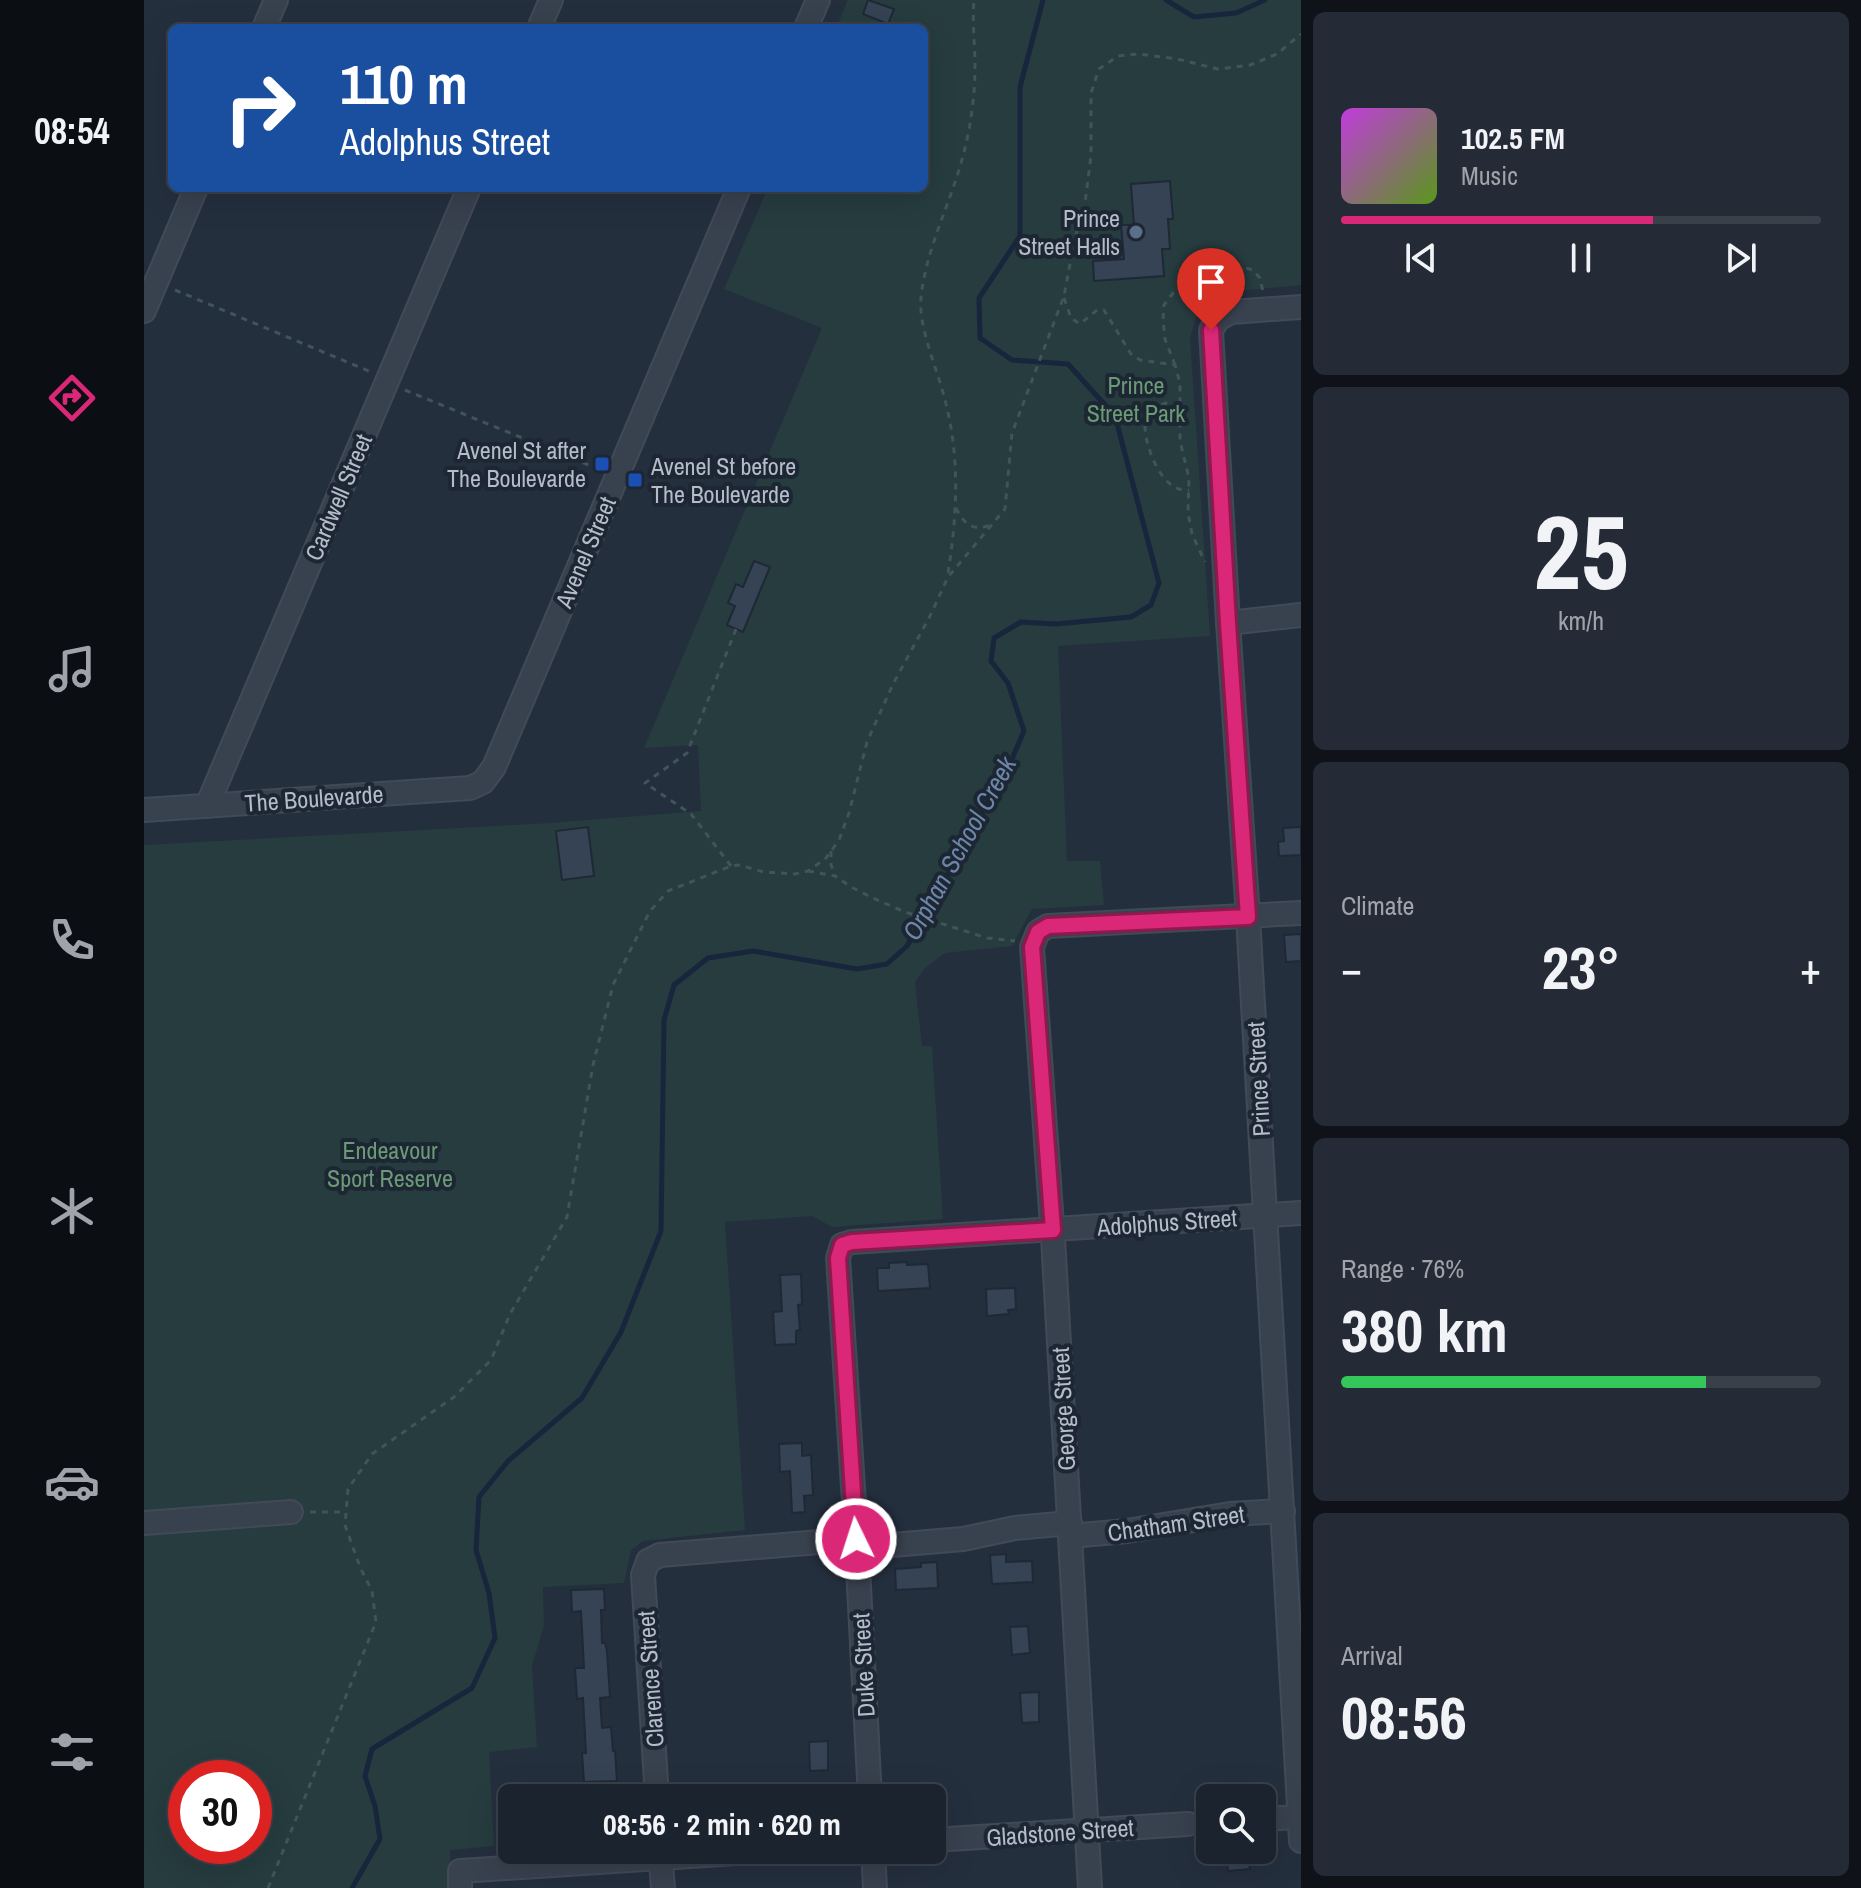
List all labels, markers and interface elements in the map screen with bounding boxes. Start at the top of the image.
text: 110 m [340,46,468,121]
icon: right [208,56,312,160]
text: 08:54 [34,107,110,155]
text: Adolphus Street [340,118,550,166]
text: 102.5 FM [1461,118,1565,158]
text: Music [1461,158,1518,193]
place label: Prince Street Halls [1018,202,1120,262]
marker: Prince Street Halls [1127,223,1145,241]
icon: previous [1399,236,1443,280]
icon: pause [1559,236,1603,280]
icon: next [1719,236,1763,280]
pin [1177,248,1245,330]
icon: arrive [1189,260,1233,304]
park label: Prince Street Park [1087,369,1185,429]
icon: directions [44,370,100,426]
street label: Cardwell Street [297,428,379,565]
place label: Avenel St after The Boulevarde [447,434,586,494]
place label: Avenel St before The Boulevarde [650,450,796,510]
marker: Avenel St after The Boulevarde [593,455,611,473]
marker: Avenel St before The Boulevarde [626,471,644,489]
text: 25 [1534,481,1628,621]
street label: Avenel Street [547,491,623,613]
text: km/h [1558,603,1604,638]
icon: music [44,641,100,697]
water label: Orphan School Creek [894,749,1025,946]
street label: The Boulevarde [244,777,384,819]
text: Climate [1341,888,1414,923]
icon: phone [44,912,100,968]
text: 23° [1542,927,1620,1008]
text: − [1341,938,1362,998]
text: + [1800,938,1821,998]
street label: Prince Street [1239,1020,1277,1137]
park label: Endeavour Sport Reserve [327,1134,453,1194]
icon: climate [44,1183,100,1239]
street label: Adolphus Street [1095,1201,1238,1243]
text: Range · 76% [1341,1251,1464,1286]
text: 380 km [1341,1290,1508,1371]
street label: George Street [1044,1346,1082,1472]
icon: car [44,1454,100,1510]
position arrow [814,1497,898,1581]
street label: Chatham Street [1106,1497,1247,1548]
street label: Clarence Street [629,1609,671,1748]
street label: Duke Street [844,1612,882,1718]
text: Arrival [1341,1638,1403,1673]
text: 08:56 [1341,1677,1467,1758]
icon: filters [44,1724,100,1780]
speed limit sign: 30 [168,1760,272,1864]
map controls [1196,1784,1276,1864]
button: search [1196,1784,1276,1864]
text: 08:56 · 2 min · 620 m [603,1804,841,1844]
street label: Gladstone Street [985,1811,1135,1853]

